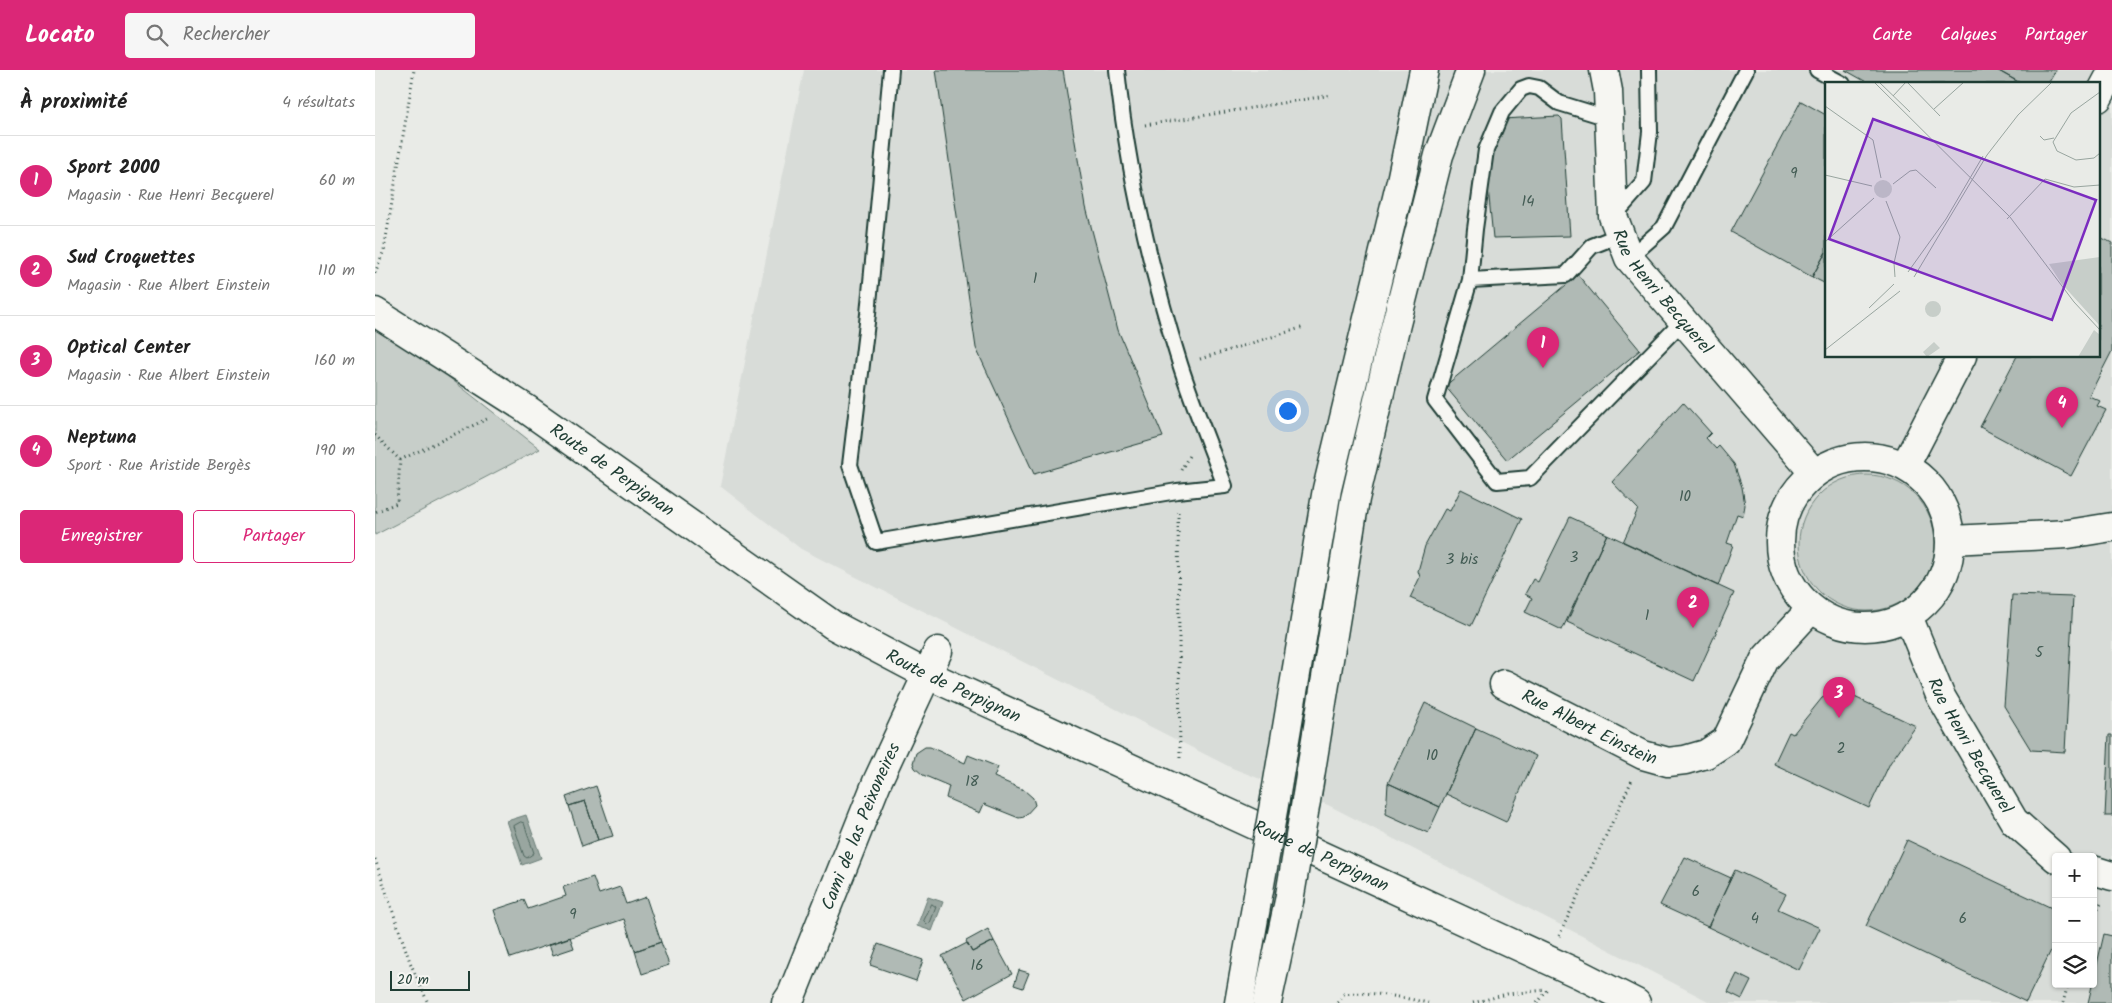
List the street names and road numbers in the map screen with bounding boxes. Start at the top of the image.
street label: Rue Henri Becquerel [1603,225,1720,362]
street label: Route de Perpignan [543,417,680,525]
street label: Route de Perpignan [880,642,1025,732]
street label: Rue Henri Becquerel [1918,674,2020,820]
street label: Rue Albert Einstein [1516,682,1660,774]
street label: Cami de las Peixoneires [814,738,909,915]
street label: Route de Perpignan [1248,813,1393,901]

